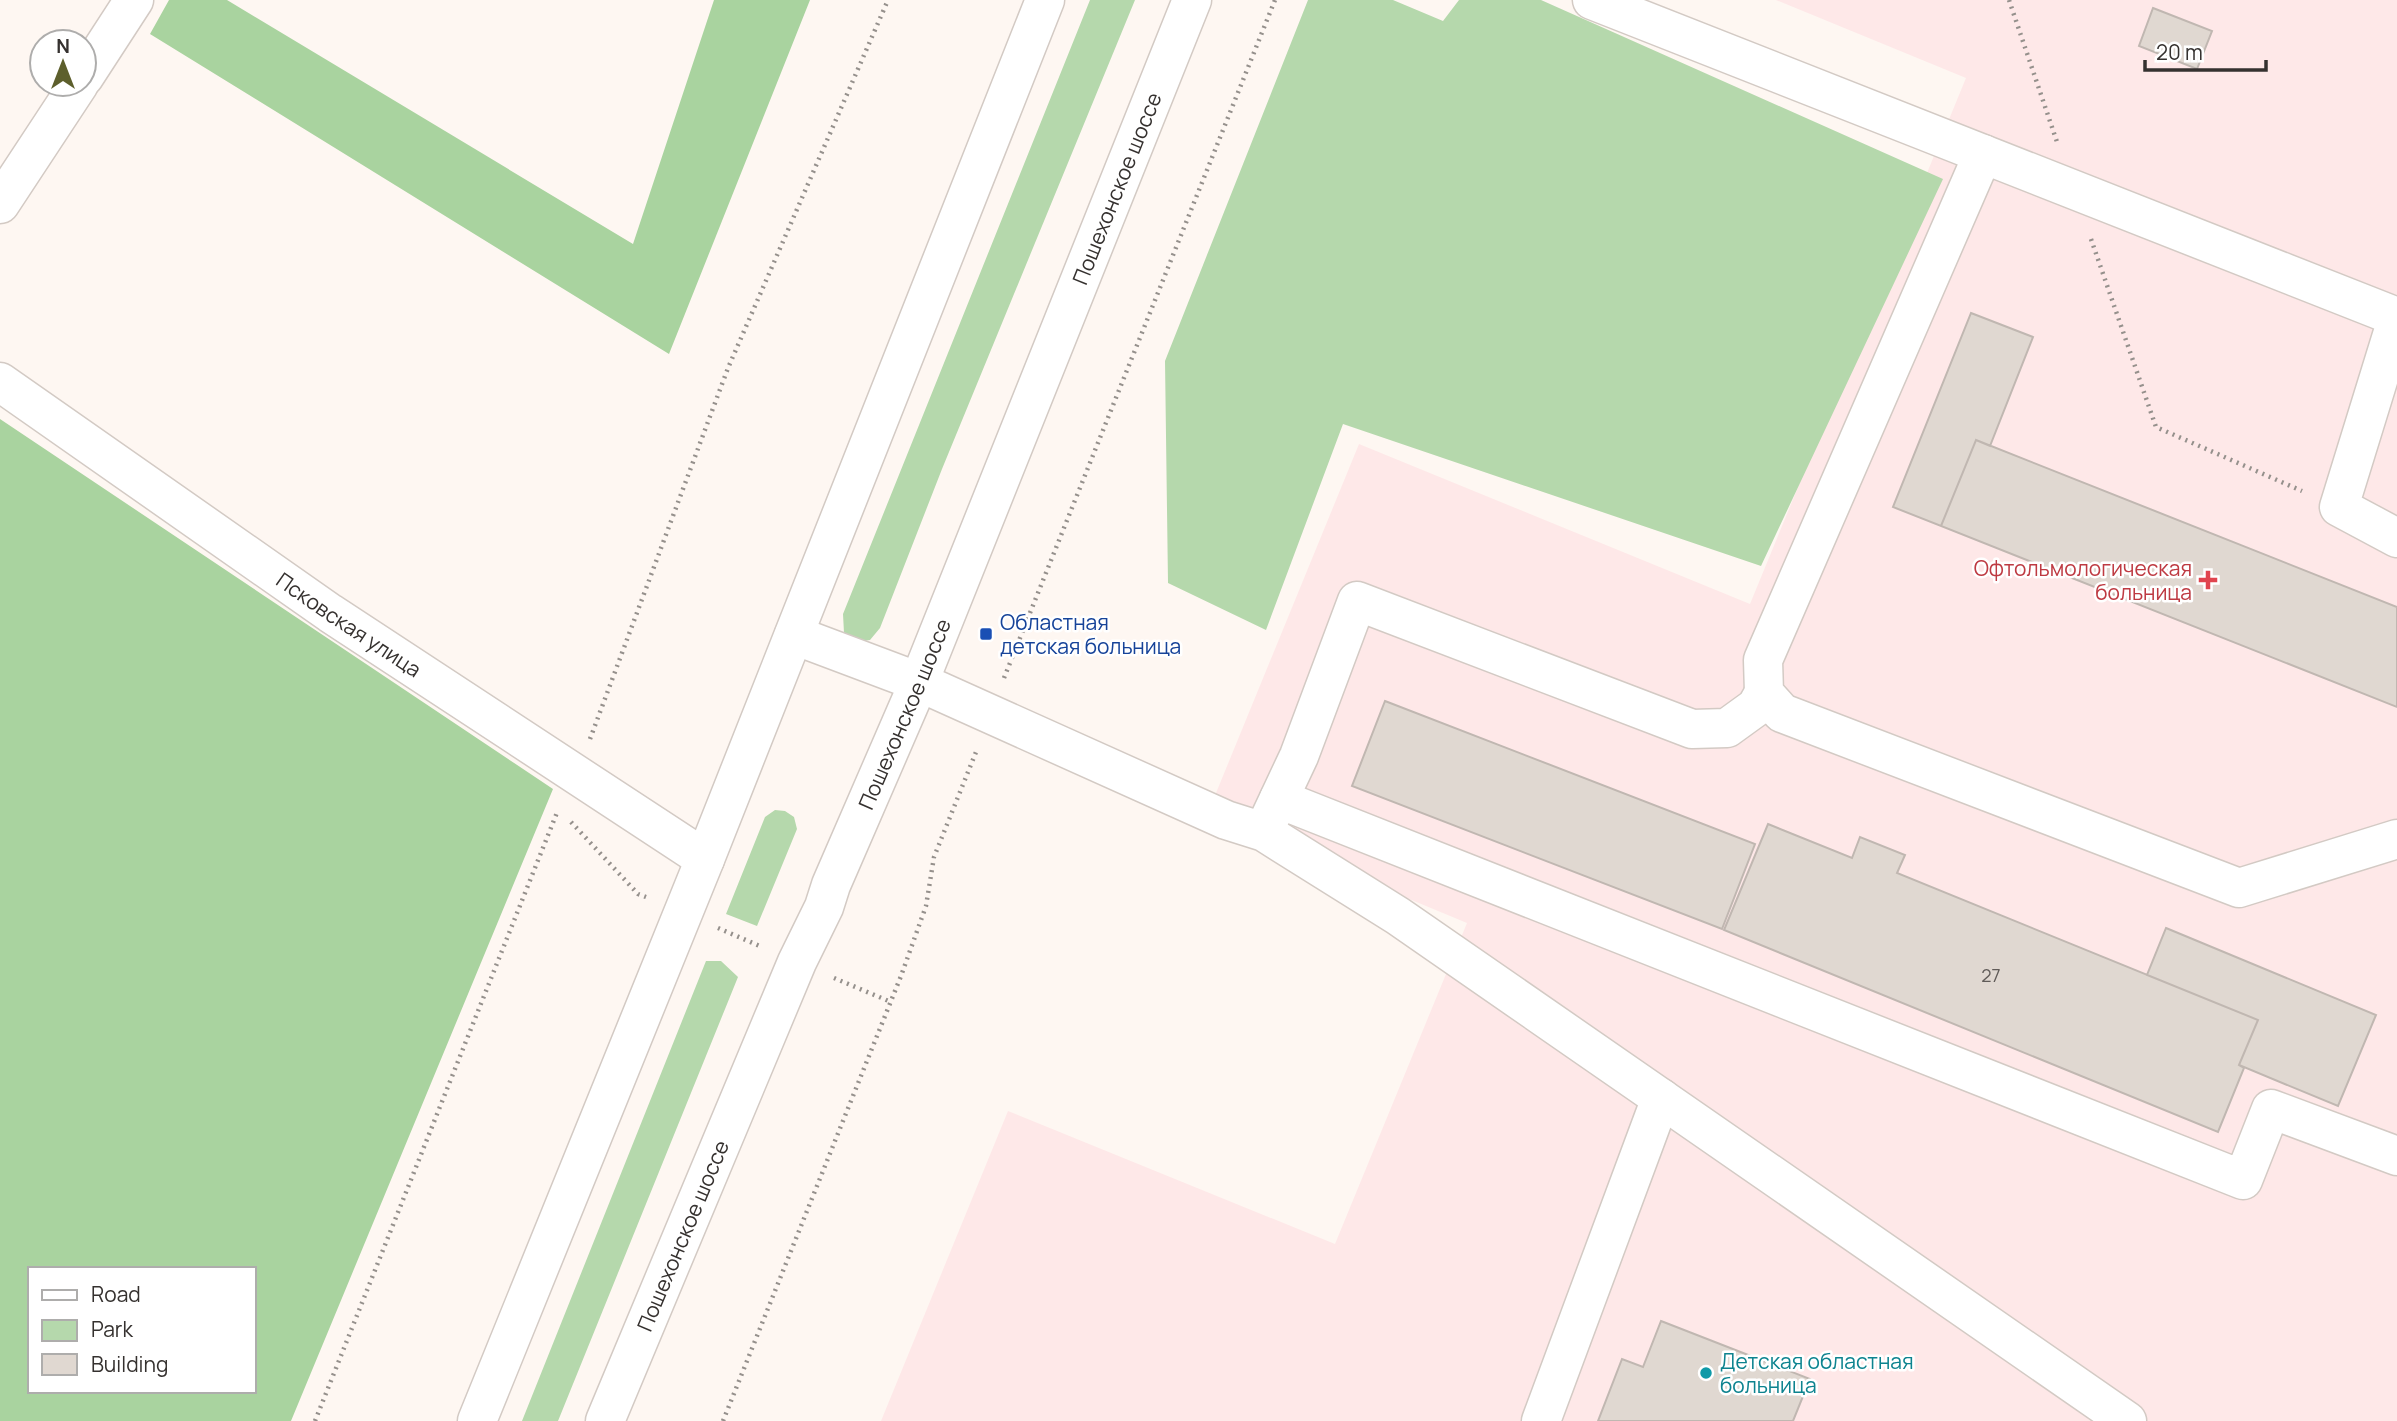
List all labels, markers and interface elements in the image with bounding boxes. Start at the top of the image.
north arrow [28,28,98,98]
scale bar [2145,28,2266,72]
text: N [56,33,70,59]
text: 20 m [2156,38,2203,66]
street label: Пошехонское шоссе [1066,88,1168,288]
place label: Офтольмологическая больница [1974,554,2192,606]
street label: Псковская улица [271,566,427,683]
marker: Офтольмологическая больница [2198,570,2218,590]
place label: Областная детская больница [1000,608,1181,660]
street label: Пошехонское шоссе [851,614,957,814]
marker: Областная детская больница [978,626,994,642]
house number: 27 [1981,963,2001,987]
street label: Пошехонское шоссе [630,1136,735,1335]
legend [28,1267,256,1393]
text: Road [91,1280,141,1308]
text: Park [91,1315,133,1343]
place label: Детская областная больница [1720,1347,1914,1399]
text: Building [91,1350,168,1378]
marker: Детская областная больница [1698,1365,1714,1381]

